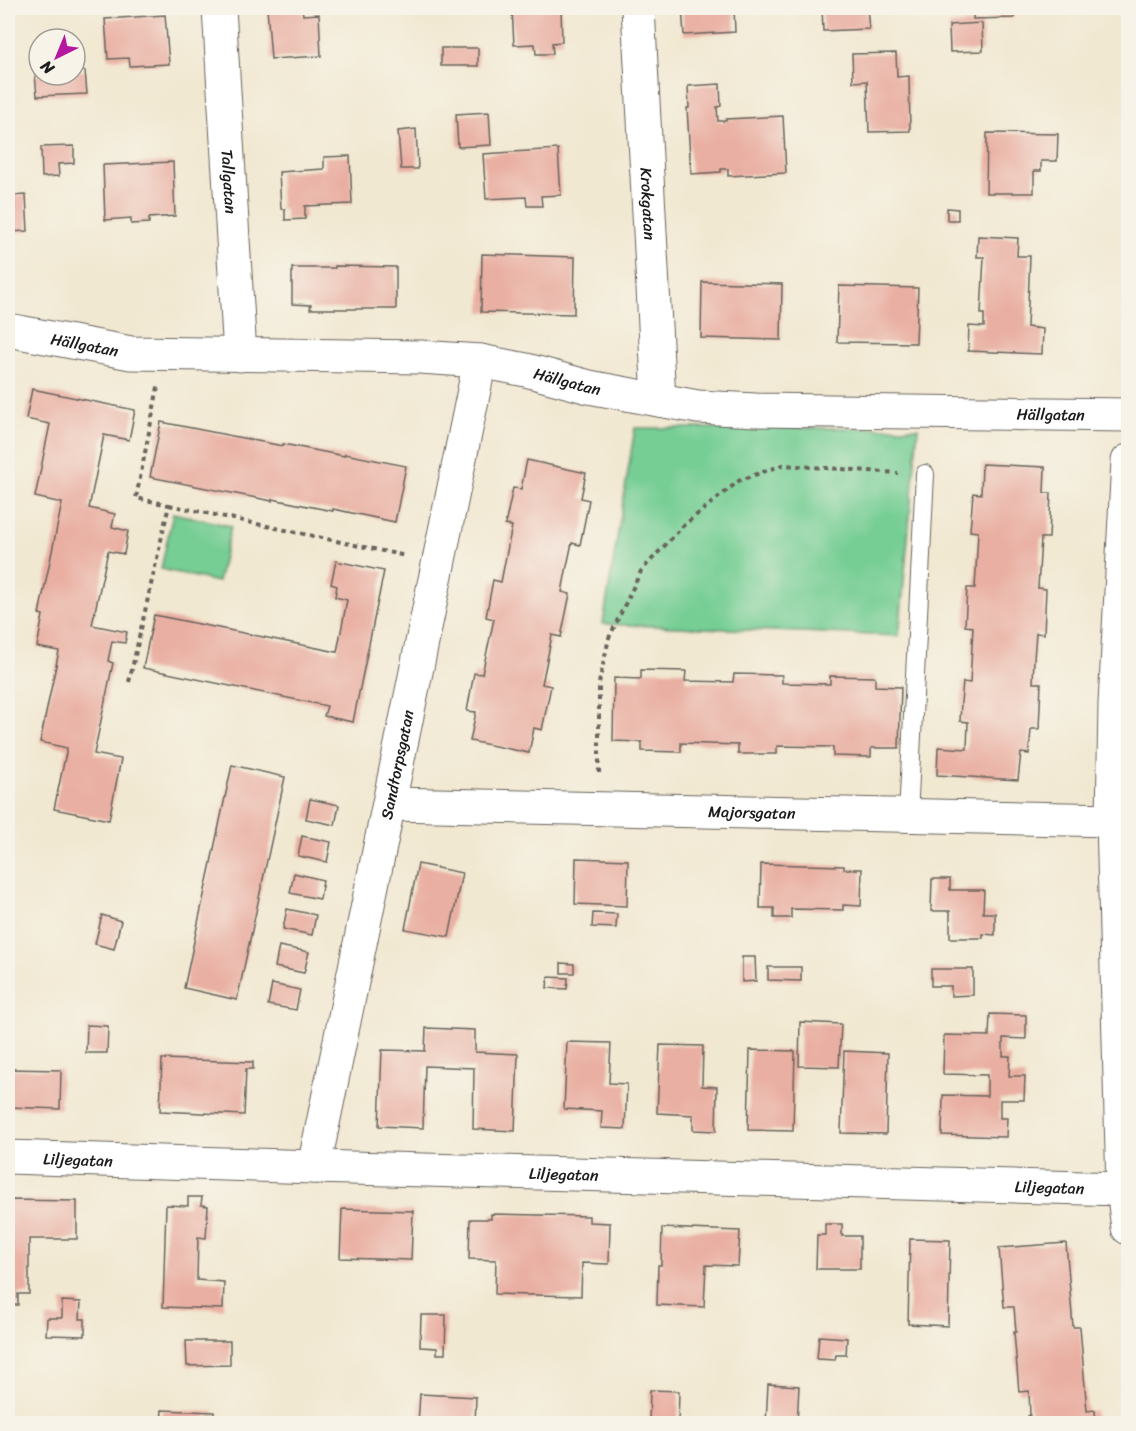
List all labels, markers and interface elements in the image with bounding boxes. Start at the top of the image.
north arrow [27,27,87,87]
text: N [33,53,62,83]
street label: Tallgatan [213,149,246,215]
street label: Krokgatan [632,167,665,241]
street label: Hällgatan [48,324,121,365]
street label: Hällgatan [531,358,604,403]
street label: Hällgatan [1016,399,1085,429]
street label: Sandtorpsgatan [371,707,422,822]
street label: Majorsgatan [708,797,796,827]
street label: Liljegatan [43,1144,114,1175]
street label: Liljegatan [529,1158,599,1189]
street label: Liljegatan [1014,1172,1085,1202]

